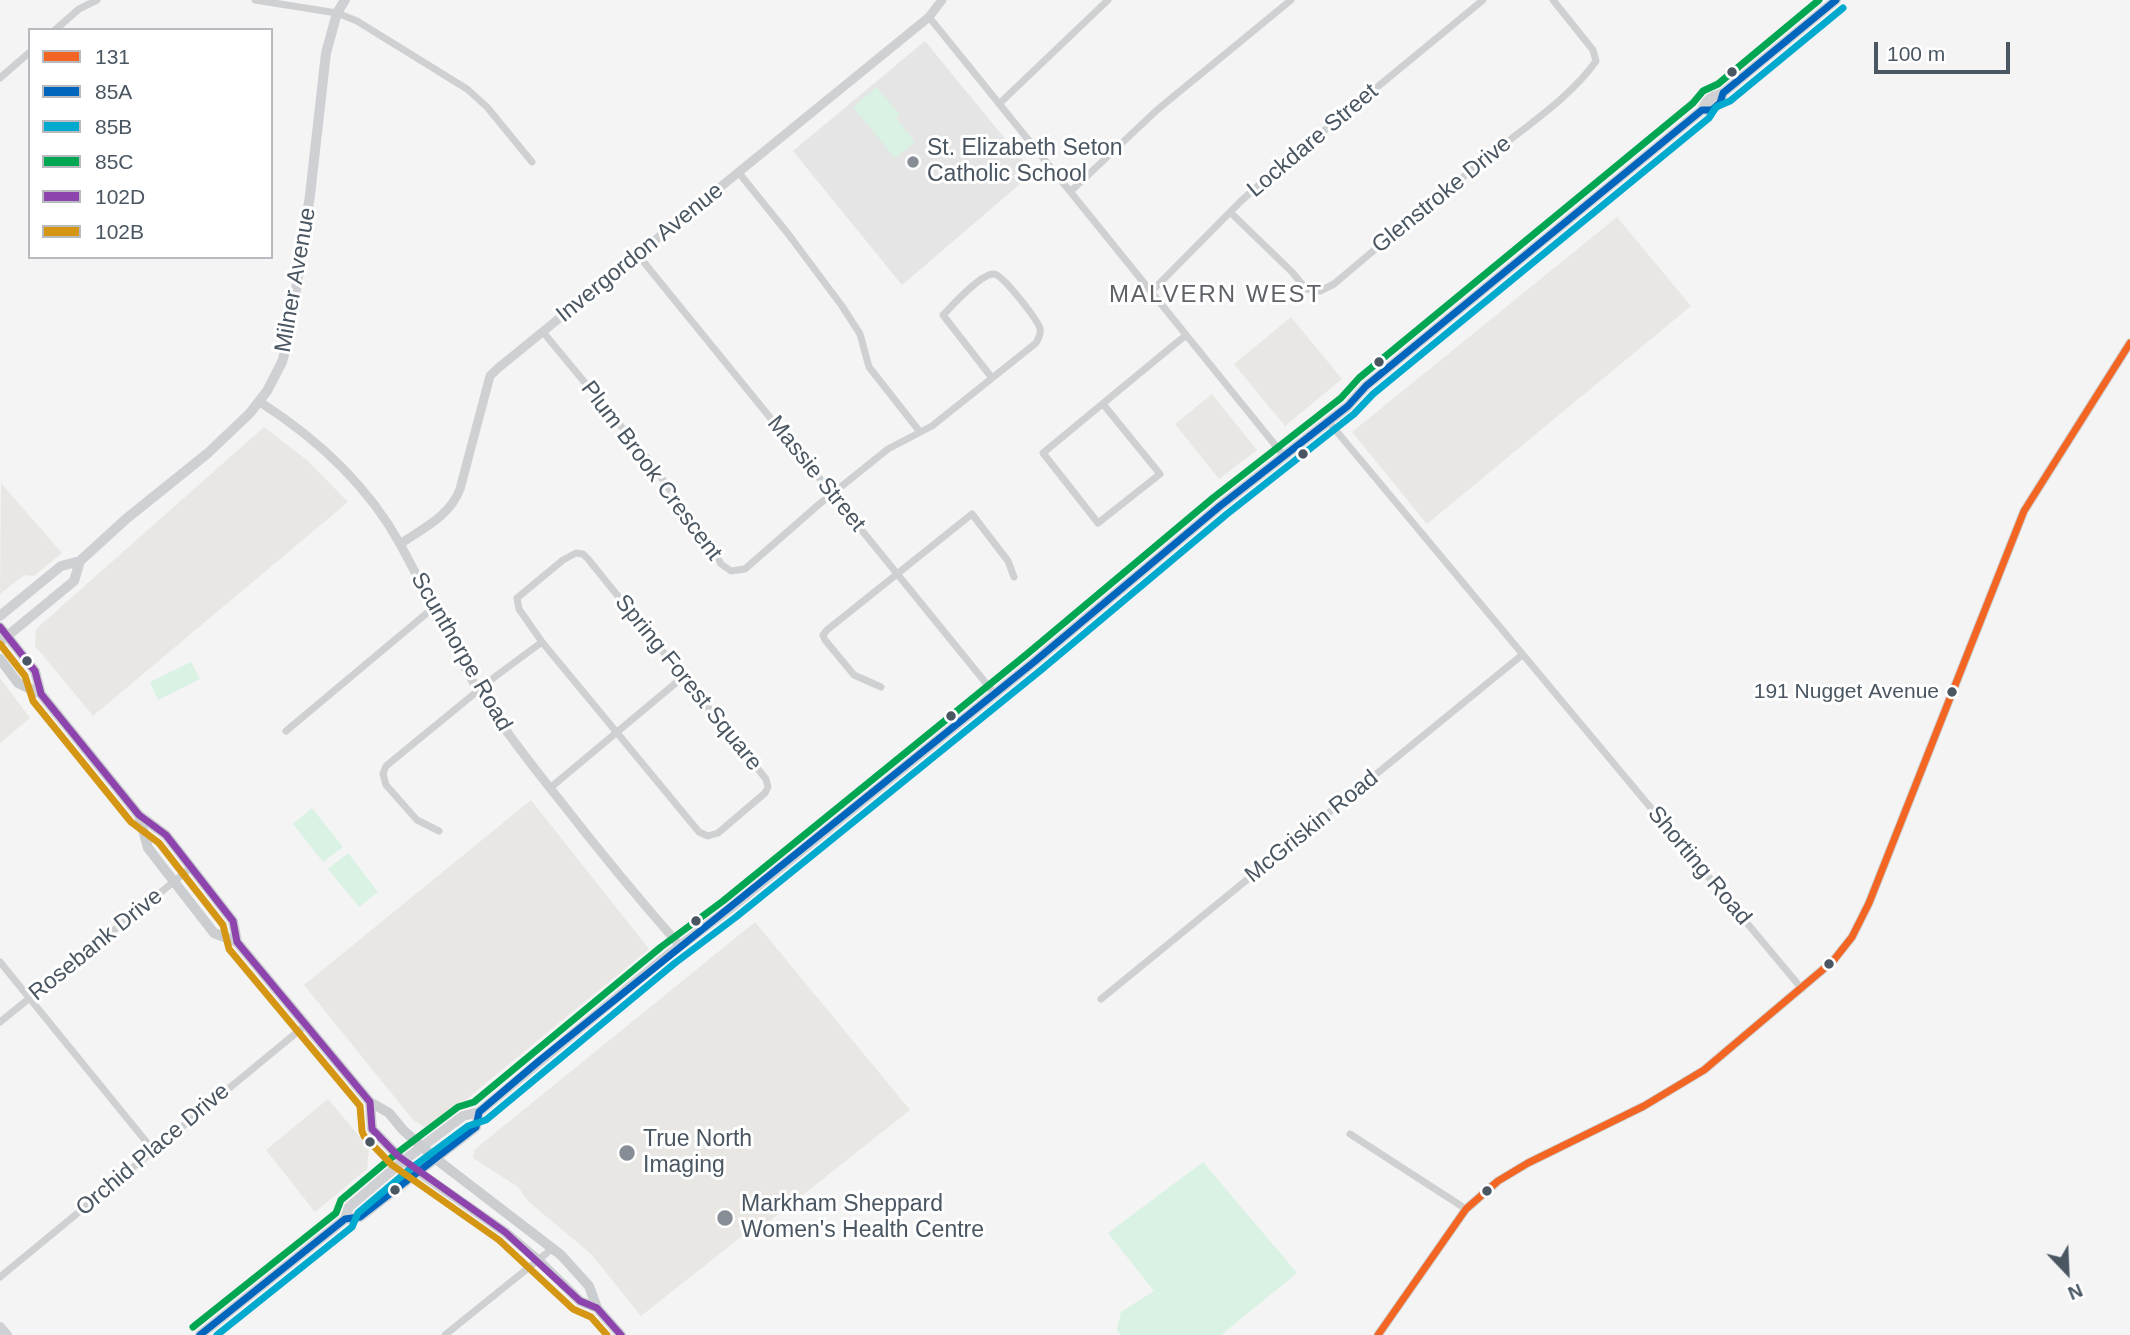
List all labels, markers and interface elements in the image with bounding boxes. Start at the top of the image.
legend [28,28,273,259]
scale bar [1878,28,2014,72]
text: 100 m [1887,42,1945,65]
text: 131 [95,45,130,68]
unlabelled marker [1725,65,1739,79]
street label: Lockdare Street [1242,78,1384,204]
text: 85A [95,80,132,103]
text: 85B [95,115,132,138]
street label: Glenstroke Drive [1367,130,1517,260]
place label: St. Elizabeth Seton Catholic School [927,135,1123,189]
text: 85C [95,150,134,173]
marker: St. Elizabeth Seton Catholic School [905,154,921,170]
street label: Invergordon Avenue [551,177,729,329]
text: 102D [95,185,145,208]
street label: Milner Avenue [270,205,322,355]
text: 102B [95,220,144,243]
district label: MALVERN WEST [1110,281,1322,309]
unlabelled marker [1372,355,1386,369]
street label: Plum Brook Crescent [575,376,727,566]
street label: Massie Street [761,411,871,537]
unlabelled marker [1296,447,1310,461]
street label: Scunthorpe Road [404,568,518,736]
street label: Spring Forest Square [608,589,768,777]
unlabelled marker [20,654,34,668]
place label: 191 Nugget Avenue [1754,679,1939,705]
marker: 191 Nugget Avenue [1945,685,1959,699]
unlabelled marker [944,709,958,723]
street label: McGriskin Road [1240,765,1384,889]
street label: Shorting Road [1641,801,1757,931]
street label: Rosebank Drive [24,883,168,1007]
unlabelled marker [689,914,703,928]
unlabelled marker [1822,957,1836,971]
street label: Orchid Place Drive [71,1078,235,1222]
place label: True North Imaging [643,1126,752,1180]
unlabelled marker [363,1135,377,1149]
marker: True North Imaging [617,1143,637,1163]
unlabelled marker [388,1183,402,1197]
unlabelled marker [1480,1184,1494,1198]
place label: Markham Sheppard Women's Health Centre [741,1191,984,1245]
marker: Markham Sheppard Women's Health Centre [715,1208,735,1228]
north arrow [2032,1237,2102,1307]
text: N [2065,1279,2086,1304]

